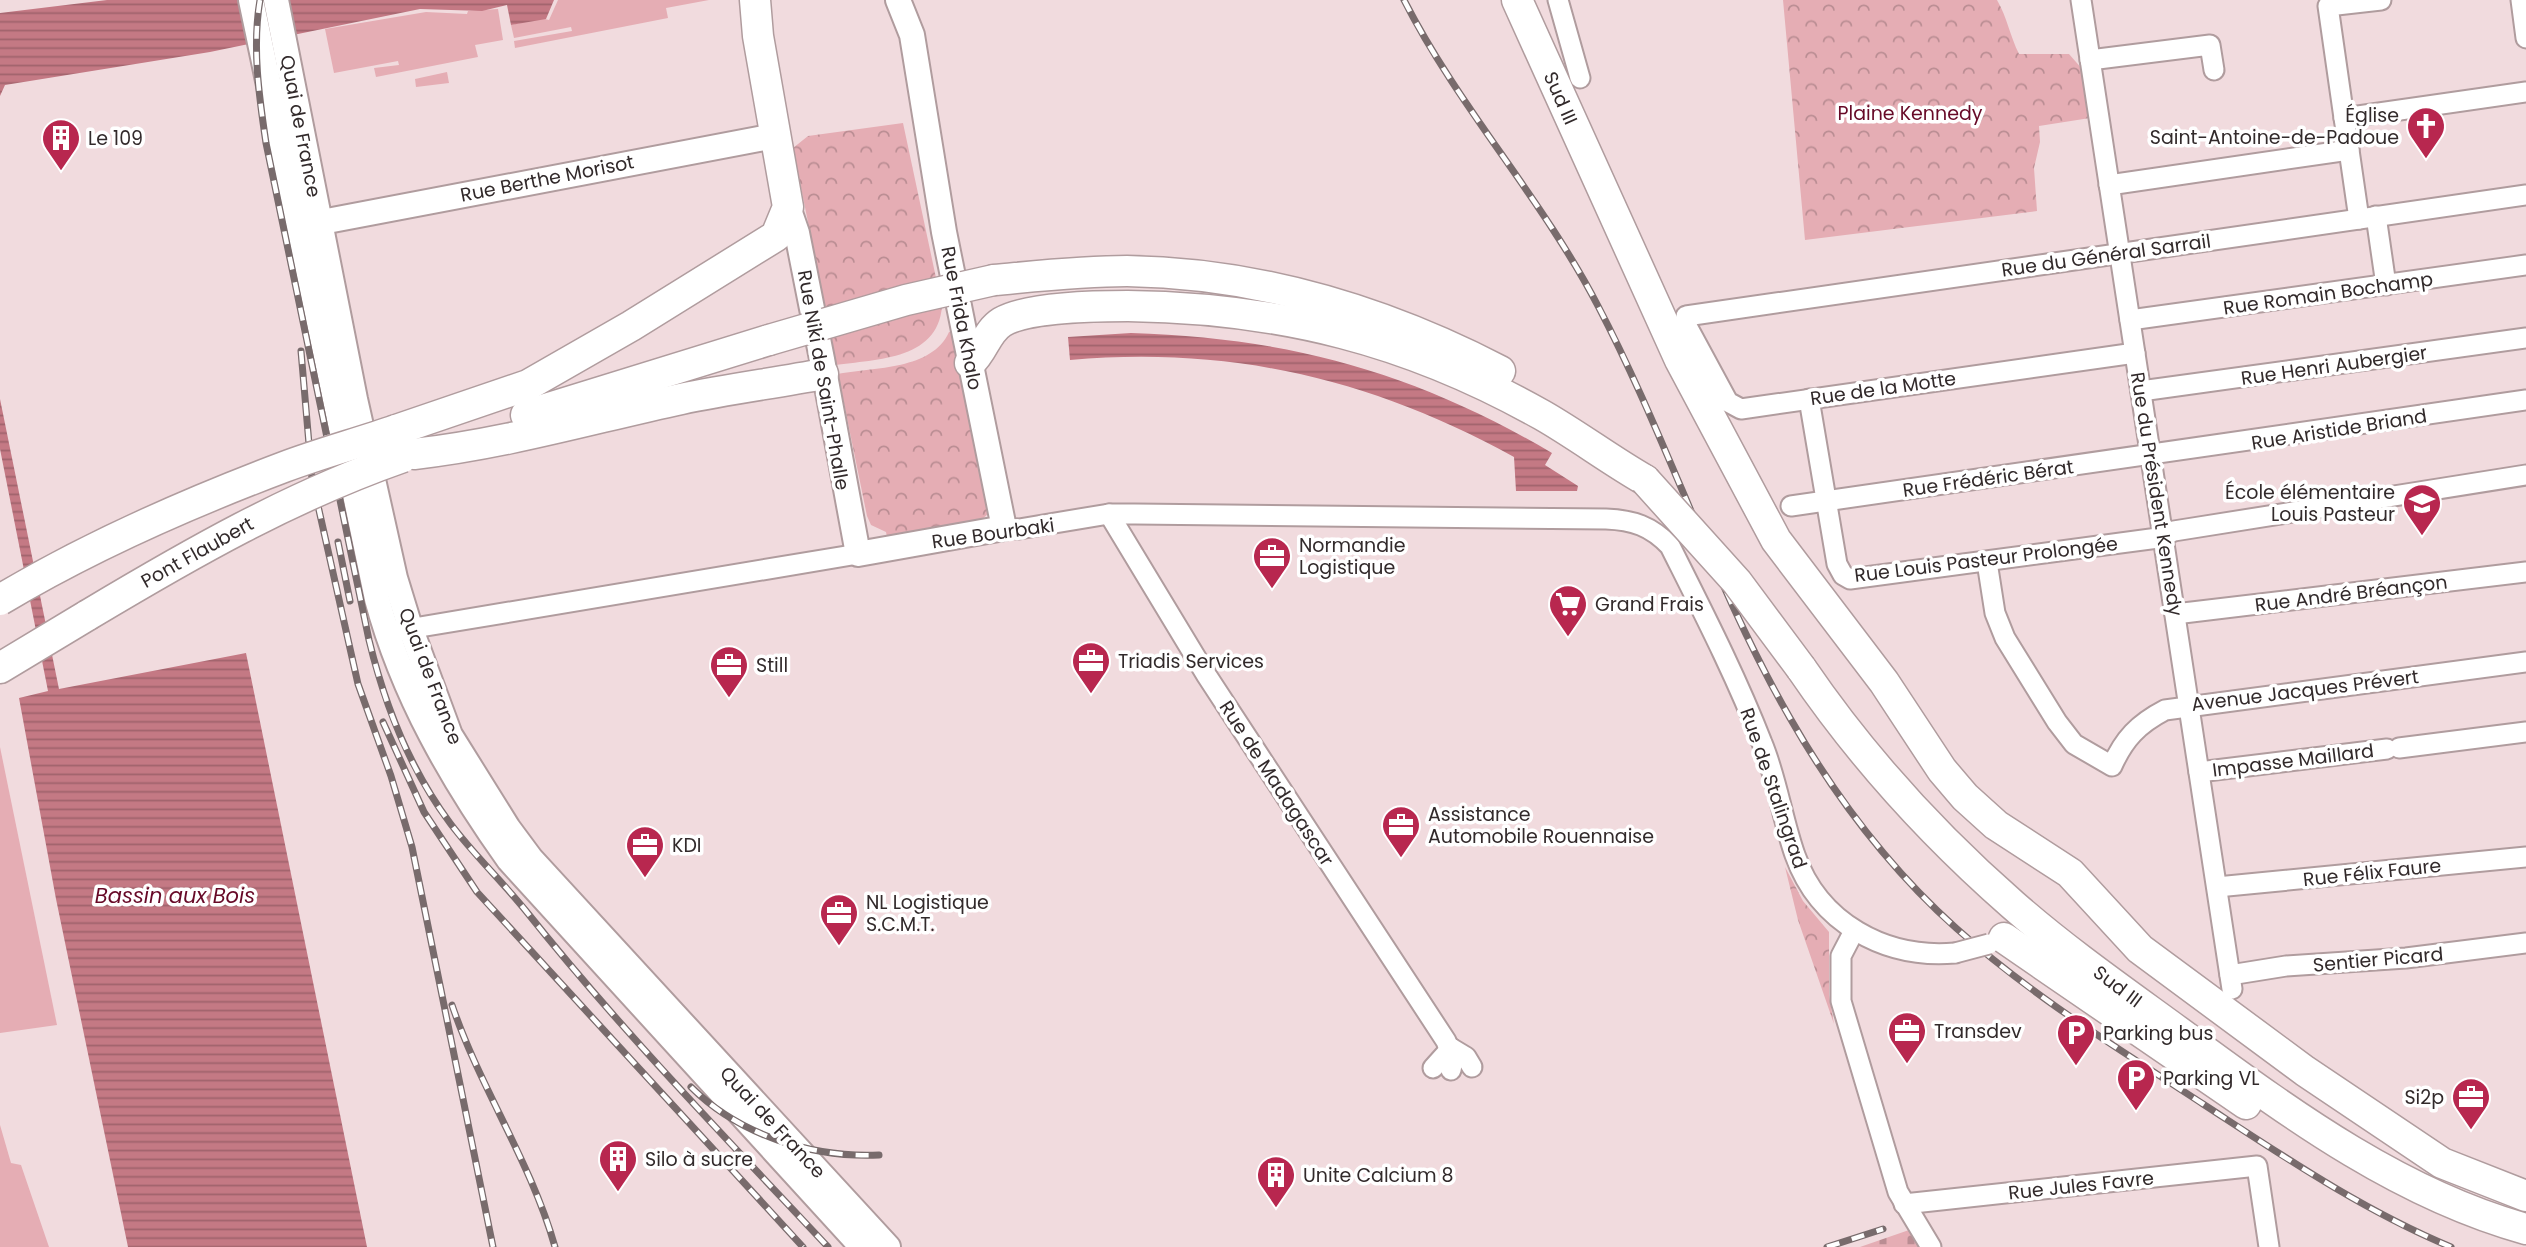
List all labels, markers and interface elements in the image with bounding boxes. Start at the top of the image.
street label: Quai de France [273,53,328,200]
street label: Sud III [1537,67,1584,129]
park label: Plaine Kennedy [1837,100,1983,127]
place label: Église Saint-Antoine-de-Padoue [2150,102,2399,151]
church icon: Église Saint-Antoine-de-Padoue [2405,105,2447,160]
building icon: Le 109 [40,117,82,172]
place label: Le 109 [88,125,143,152]
street label: Rue Berthe Morisot [458,148,636,209]
street label: Rue du Général Sarrail [2000,227,2213,284]
street label: Rue Frida Khalo [934,244,989,392]
street label: Rue Romain Bochamp [2222,265,2435,322]
street label: Rue Niki de Saint-Phalle [791,268,856,492]
street label: Rue Henri Aubergier [2239,339,2429,392]
street label: Rue de la Motte [1808,365,1958,412]
street label: Rue du Président Kennedy [2124,370,2189,618]
street label: Rue Aristide Briand [2249,402,2429,457]
street label: Rue Frédéric Bérat [1901,453,2075,504]
place label: École élémentaire Louis Pasteur [2225,479,2395,528]
school or university icon: École élémentaire Louis Pasteur [2401,482,2443,537]
street label: Pont Flaubert [136,510,259,595]
street label: Rue Bourbaki [930,512,1056,555]
street label: Rue Louis Pasteur Prolongée [1853,530,2119,589]
place label: Normandie Logistique [1299,532,1405,581]
office icon: Normandie Logistique [1251,535,1293,590]
street label: Rue André Bréançon [2253,568,2449,619]
supermarket icon: Grand Frais [1547,583,1589,638]
place label: Grand Frais [1595,591,1704,618]
street label: Quai de France [392,604,469,748]
office icon: Triadis Services [1070,640,1112,695]
office icon: Still [708,644,750,699]
place label: Triadis Services [1118,648,1264,675]
place label: Still [756,652,788,679]
street label: Avenue Jacques Prévert [2190,663,2420,718]
street label: Rue de Madagascar [1213,695,1340,871]
street label: Rue de Stalingrad [1733,704,1814,872]
street label: Impasse Maillard [2211,737,2375,784]
place label: Assistance Automobile Rouennaise [1428,801,1654,850]
office icon: Assistance Automobile Rouennaise [1380,804,1422,859]
office icon: KDI [624,824,666,879]
place label: KDI [672,832,702,859]
street label: Rue Félix Faure [2302,852,2443,893]
water label: Bassin aux Bois [95,881,255,910]
place label: NL Logistique S.C.M.T. [866,889,989,938]
office icon: NL Logistique S.C.M.T. [818,892,860,947]
street label: Sentier Picard [2312,940,2444,979]
street label: Sud III [2088,959,2148,1014]
office icon: Transdev [1886,1010,1928,1065]
parking icon: Parking bus [2055,1012,2097,1067]
place label: Transdev [1934,1018,2022,1045]
place label: Parking bus [2103,1020,2213,1047]
parking icon: Parking VL [2115,1057,2157,1112]
street label: Quai de France [714,1060,832,1184]
place label: Parking VL [2163,1065,2260,1092]
office icon: Si2p [2450,1076,2492,1131]
place label: Si2p [2404,1084,2444,1111]
building icon: Silo à sucre [597,1138,639,1193]
place label: Silo à sucre [645,1146,753,1173]
building icon: Unite Calcium 8 [1255,1154,1297,1209]
place label: Unite Calcium 8 [1303,1162,1454,1189]
street label: Rue Jules Favre [2007,1164,2155,1207]

